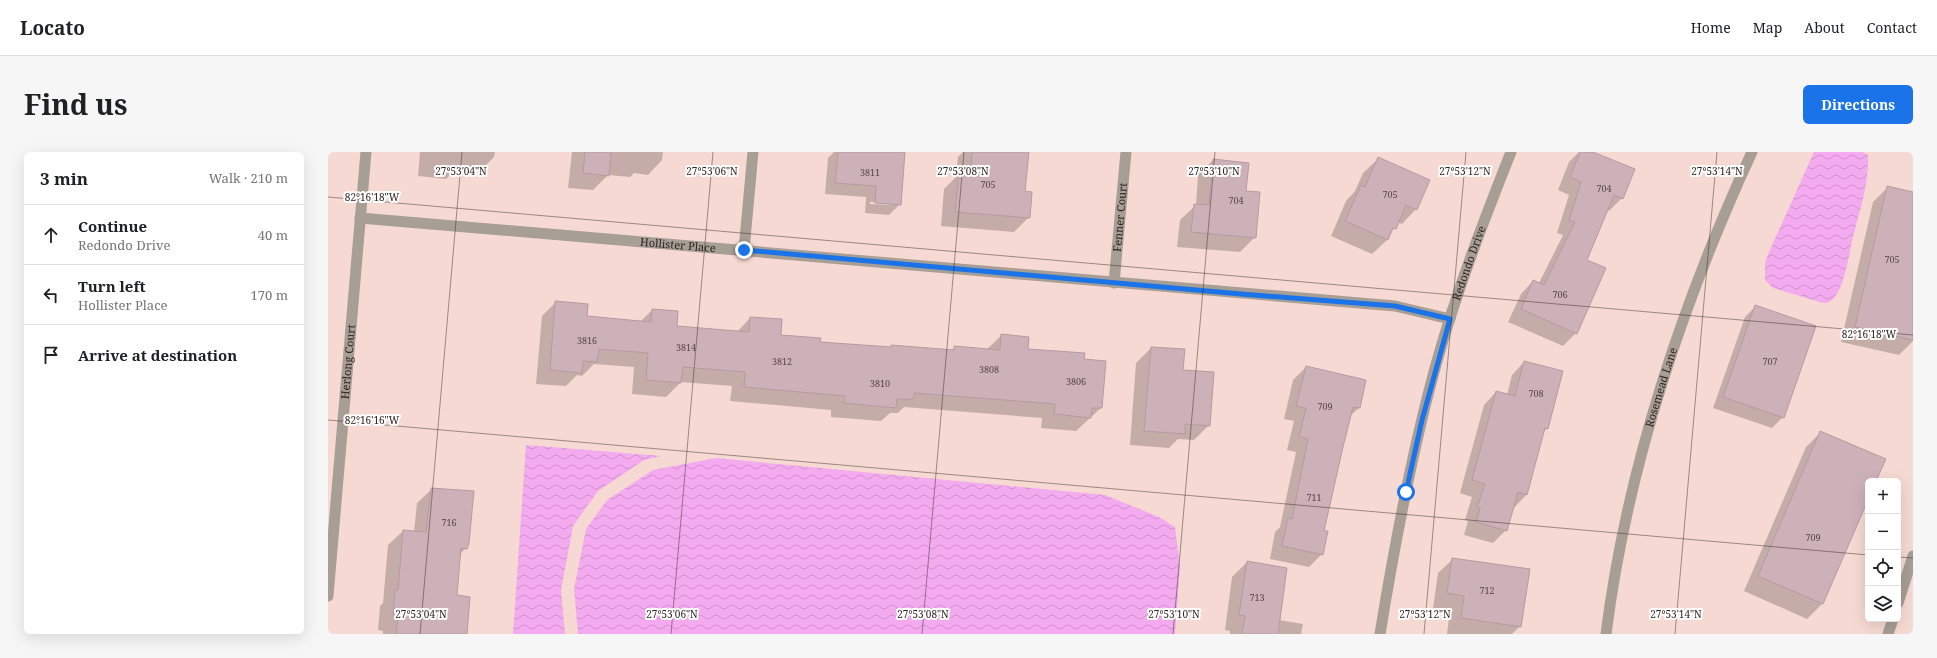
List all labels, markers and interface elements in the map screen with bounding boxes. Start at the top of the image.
text: Locato [20,15,85,41]
text: Home [1691,18,1731,37]
text: Map [1753,18,1782,37]
text: About [1804,18,1845,37]
text: Contact [1867,18,1917,37]
text: Find us [24,85,128,123]
button: Directions [1803,85,1913,124]
text: 27°53'04"N [435,164,487,178]
text: 27°53'06"N [686,164,738,178]
text: 27°53'08"N [937,164,989,178]
text: 27°53'10"N [1188,164,1240,178]
text: 27°53'12"N [1439,164,1491,178]
text: 27°53'14"N [1691,164,1743,178]
house number: 3811 [860,166,880,179]
text: 3 min [40,167,88,190]
text: Walk · 210 m [209,169,288,187]
house number: 705 [980,178,996,191]
street label: Fenner Court [1109,182,1130,252]
house number: 704 [1596,182,1612,195]
house number: 705 [1382,188,1398,201]
text: 82°16'18"W [345,190,400,204]
house number: 704 [1228,194,1244,207]
text: Continue [78,216,147,236]
street label: Redondo Drive [1448,223,1489,302]
icon: ahead [40,224,62,246]
text: 40 m [258,226,288,244]
street label: Hollister Place [639,234,716,255]
text: Redondo Drive [78,236,170,254]
route end [735,241,753,259]
house number: 705 [1884,253,1900,266]
text: Turn left [78,276,146,296]
icon: left [40,284,62,306]
text: 170 m [251,286,288,304]
house number: 706 [1552,288,1568,301]
text: Hollister Place [78,296,167,314]
street label: Herlong Court [337,324,358,400]
text: 82°16'18"W [1842,327,1897,341]
house number: 3816 [577,334,597,347]
house number: 3814 [676,341,696,354]
icon: arrive [40,344,62,366]
text: Arrive at destination [78,345,237,365]
street label: Rosemead Lane [1641,345,1680,429]
house number: 3812 [772,355,792,368]
house number: 707 [1762,355,1778,368]
house number: 3808 [979,363,999,376]
house number: 3806 [1066,375,1086,388]
house number: 3810 [870,377,890,390]
house number: 708 [1528,387,1544,400]
house number: 709 [1317,400,1333,413]
text: 82°16'16"W [345,413,400,427]
map controls [1865,478,1901,622]
button: + [1865,478,1901,514]
route start [1397,483,1415,501]
house number: 711 [1306,491,1322,504]
button: − [1865,514,1901,550]
house number: 716 [441,516,457,529]
house number: 709 [1805,531,1821,544]
button: locate [1865,550,1901,586]
house number: 712 [1479,584,1495,597]
button: layers [1865,586,1901,622]
house number: 713 [1249,591,1265,604]
text: 27°53'04"N [395,607,447,621]
text: 27°53'06"N [646,607,698,621]
text: 27°53'08"N [897,607,949,621]
text: 27°53'10"N [1148,607,1200,621]
text: 27°53'12"N [1399,607,1451,621]
text: 27°53'14"N [1650,607,1702,621]

